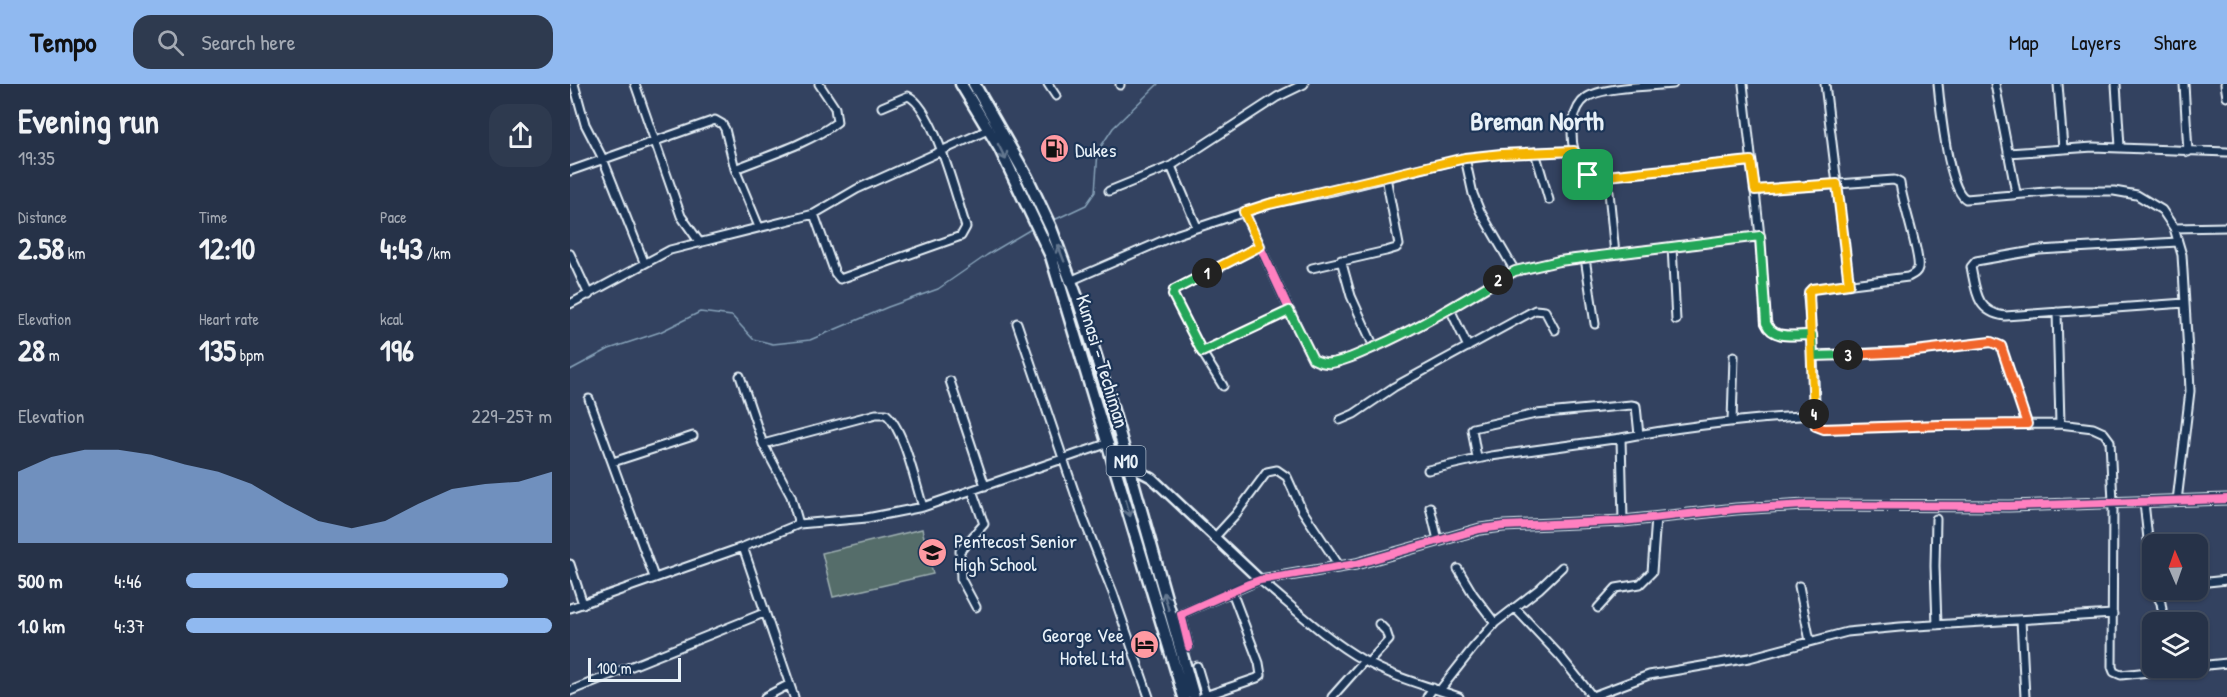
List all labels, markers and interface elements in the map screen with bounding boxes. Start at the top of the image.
search box [133,15,553,69]
text: Tempo [30,23,97,61]
icon: search [154,26,187,59]
text: Search here [202,27,296,57]
text: Map [2009,28,2038,57]
text: Layers [2071,28,2121,57]
text: Share [2154,28,2197,57]
text: Evening run [18,99,159,143]
district label: Breman North [1470,103,1604,138]
button: share [489,104,552,167]
fuel station icon: Dukes [1038,133,1070,165]
place label: Dukes [1075,136,1117,163]
one-way arrow [996,143,1008,160]
text: 19:35 [18,144,55,171]
pin [1562,149,1613,200]
icon: arrive [1571,158,1604,191]
text: Distance [18,206,67,228]
text: Time [199,206,227,228]
text: Pace [380,206,407,228]
text: 2.58 [18,228,64,268]
text: 12:10 [199,228,255,268]
text: 4:43 [380,228,423,268]
text: km [64,242,85,264]
text: /km [423,242,451,264]
one-way arrow [1055,245,1066,263]
pin: 1 [1192,258,1222,288]
text: 1 [1204,262,1210,284]
pin: 2 [1483,265,1513,295]
text: 2 [1494,269,1502,291]
street label: Kumasi - Techiman [1070,291,1136,431]
text: Elevation [18,308,71,330]
text: Heart rate [199,308,259,330]
text: kcal [380,308,403,330]
text: 28 [18,330,45,370]
text: 135 [199,330,236,370]
text: 196 [380,330,414,370]
pin: 3 [1833,340,1863,370]
text: m [45,344,60,366]
text: bpm [236,344,264,366]
text: 3 [1844,344,1852,366]
pin: 4 [1799,399,1829,429]
text: Elevation [18,402,84,429]
text: 229–257 m [472,402,552,429]
text: 4 [1811,403,1817,425]
road number: N10 [1106,446,1146,476]
one-way arrow [1123,498,1134,517]
place label: Pentecost Senior High School [954,527,1077,577]
north arrow [2142,534,2208,600]
map controls [2142,534,2208,678]
school or university icon: Pentecost Senior High School [917,536,949,568]
text: 500 m [18,567,63,594]
text: 4:46 [114,567,142,594]
one-way arrow [1160,591,1171,610]
text: 1.0 km [18,612,65,639]
text: 4:37 [114,612,145,639]
button: layers [2142,612,2208,678]
place label: George Vee Hotel Ltd [1042,621,1124,671]
hotel icon: George Vee Hotel Ltd [1129,629,1161,661]
scale bar [588,655,681,682]
text: 100 m [597,657,632,679]

